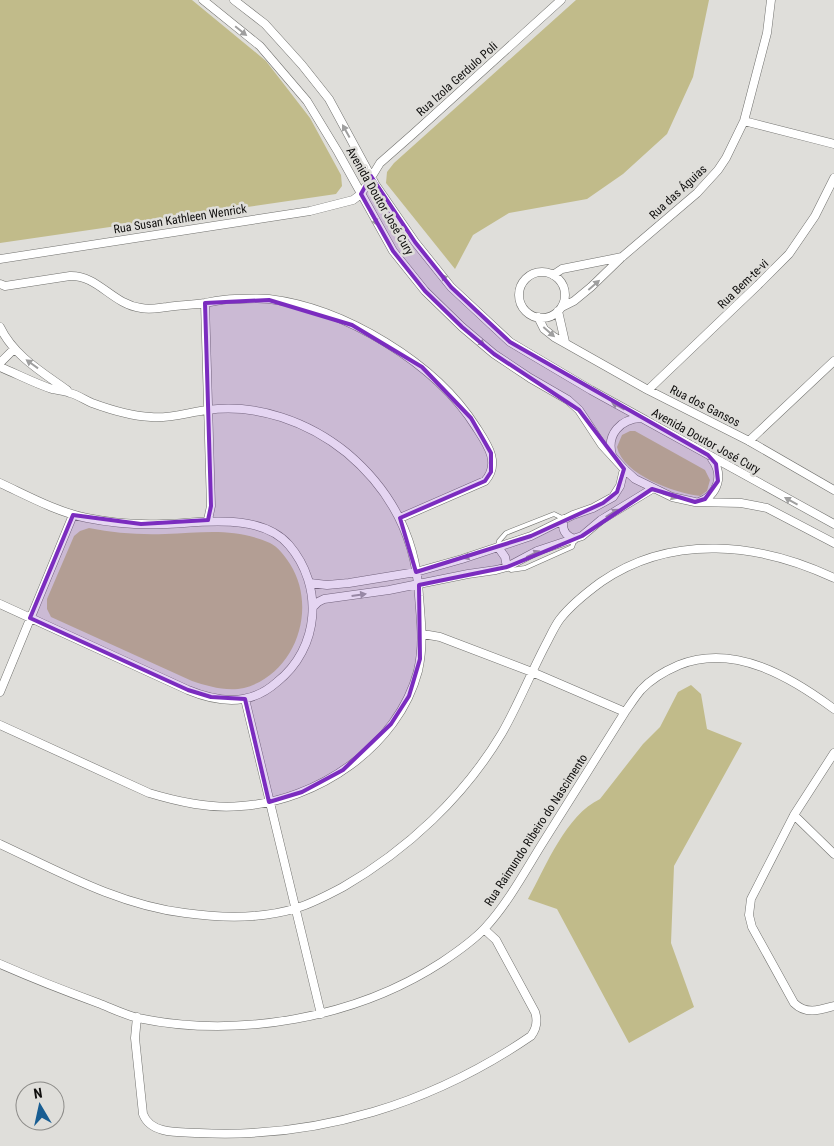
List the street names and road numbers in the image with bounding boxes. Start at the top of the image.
street label: Rua Izola Gerdulo Poli [414,39,500,119]
street label: Avenida Doutor José Cury [343,145,417,257]
street label: Rua das Águias [646,161,710,222]
street label: Rua Susan Kathleen Wenrick [113,201,248,236]
street label: Rua Bem-te-vi [715,256,771,312]
street label: Rua dos Gansos [668,382,742,430]
street label: Avenida Doutor José Cury [649,405,763,477]
street label: Rua Raimundo Ribeiro do Nascimento [482,751,590,909]

